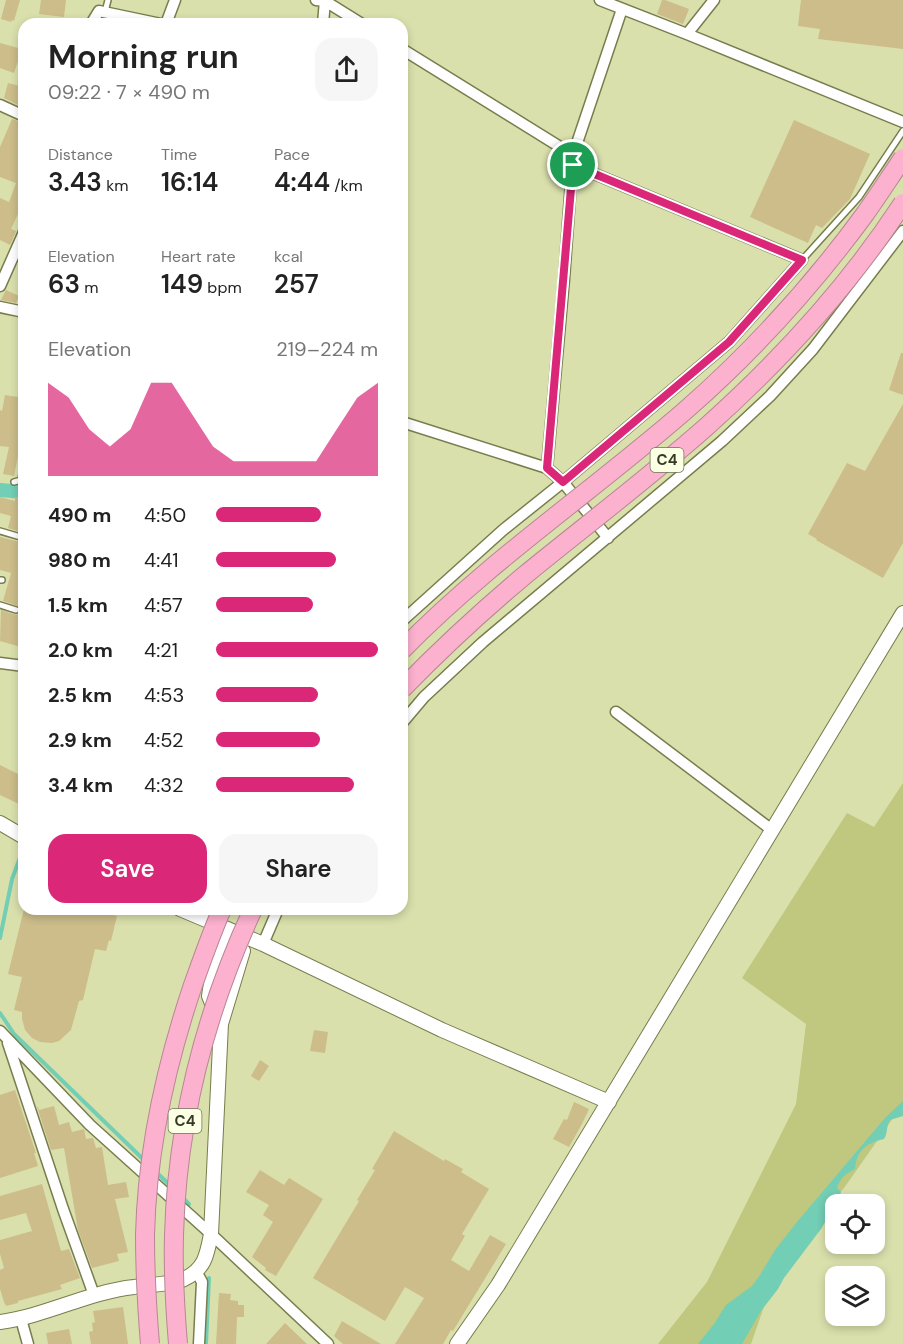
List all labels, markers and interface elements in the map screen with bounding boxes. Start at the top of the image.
text: Morning run [48,35,239,78]
button: share [315,38,378,101]
text: 09:22 · 7 × 490 m [48,79,210,105]
pin [547,139,598,190]
text: Distance [48,144,113,165]
text: Time [161,144,197,165]
text: Pace [274,144,310,165]
icon: arrive [556,148,589,181]
text: 3.43 [48,165,102,199]
text: 16:14 [161,165,218,199]
text: 4:44 [274,165,330,199]
text: km [102,175,128,196]
text: /km [330,175,363,196]
text: Elevation [48,246,115,267]
text: Heart rate [161,246,236,267]
text: kcal [274,246,303,267]
text: 63 [48,267,80,301]
text: 149 [161,267,203,301]
text: 257 [274,267,319,301]
text: m [80,277,99,298]
text: bpm [203,277,242,298]
text: Elevation [48,336,131,362]
text: 219–224 m [276,336,378,362]
road number: C4 [650,448,684,472]
text: 490 m [48,502,111,528]
text: 4:50 [144,502,186,528]
text: 980 m [48,547,111,573]
text: 4:41 [144,547,179,573]
text: 1.5 km [48,592,108,618]
text: 4:57 [144,592,183,618]
text: 2.0 km [48,637,113,663]
text: 4:21 [144,637,178,663]
text: 2.5 km [48,682,112,708]
text: 4:53 [144,682,184,708]
text: 2.9 km [48,727,112,753]
text: 4:52 [144,727,184,753]
text: 3.4 km [48,772,113,798]
text: 4:32 [144,772,184,798]
button: Save [48,834,207,903]
button: Share [219,834,378,903]
road number: C4 [168,1109,201,1133]
map controls [825,1194,885,1326]
button: locate [825,1194,885,1254]
button: layers [825,1266,885,1326]

